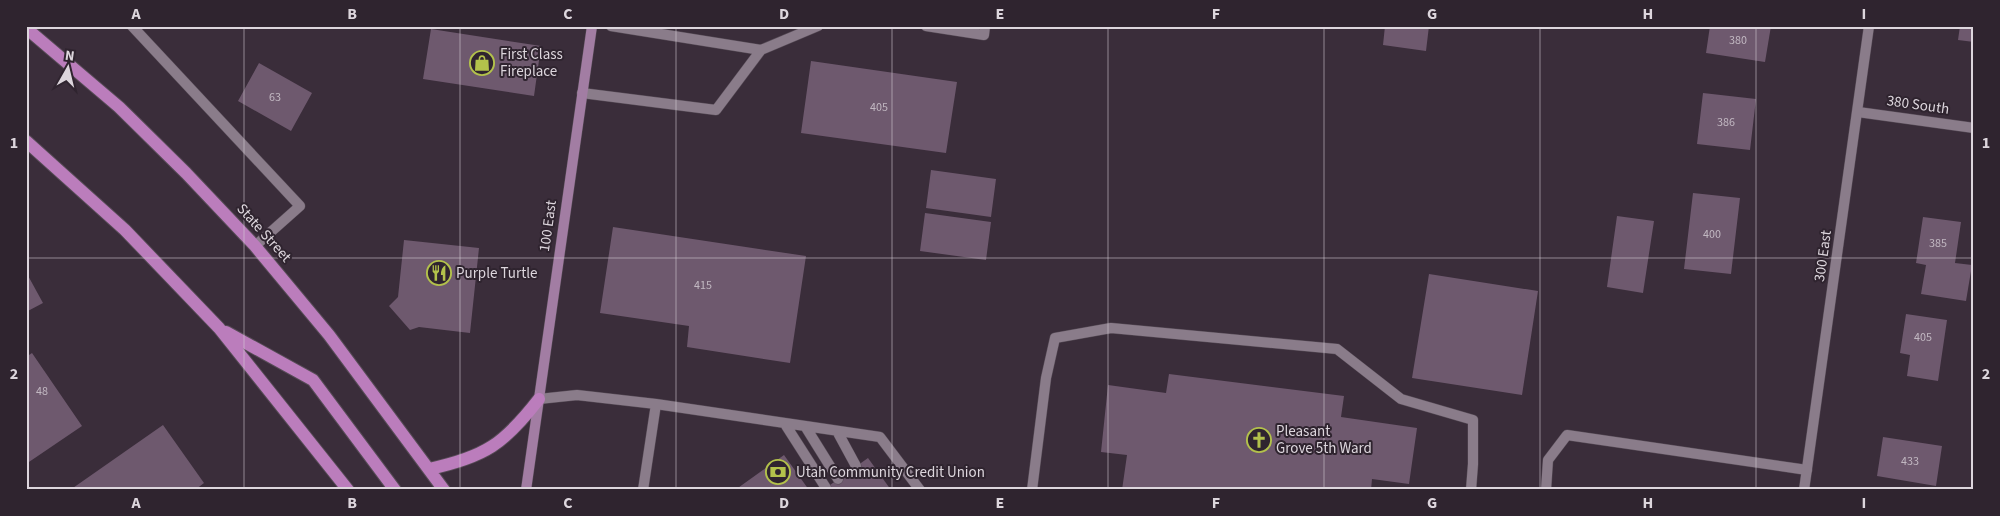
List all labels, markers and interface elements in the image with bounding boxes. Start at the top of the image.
text: A [130,3,141,25]
text: B [347,3,357,25]
text: C [563,3,573,25]
text: D [779,3,789,25]
text: E [996,3,1004,25]
text: F [1212,3,1220,25]
text: G [1427,3,1437,25]
text: H [1643,3,1653,25]
text: I [1862,3,1866,25]
house number: 380 [1729,32,1747,49]
north arrow [42,42,92,92]
place label: First Class Fireplace [500,44,563,82]
text: N [64,46,76,67]
shop icon: First Class Fireplace [469,50,495,76]
house number: 63 [269,89,281,106]
street label: 380 South [1885,90,1951,120]
house number: 405 [870,99,888,116]
house number: 386 [1717,114,1735,131]
text: 1 [10,132,18,154]
text: 1 [1982,132,1990,154]
street label: State Street [232,199,296,267]
street label: 100 East [534,199,562,253]
house number: 400 [1703,226,1721,243]
street label: 300 East [1809,229,1837,283]
house number: 385 [1929,235,1947,252]
restaurant icon: Purple Turtle [426,260,452,286]
place label: Purple Turtle [456,263,538,284]
house number: 415 [694,277,712,294]
house number: 405 [1914,329,1932,346]
text: 2 [10,363,18,385]
text: 2 [1982,363,1990,385]
house number: 48 [36,383,48,400]
place label: Pleasant Grove 5th Ward [1276,421,1372,459]
church icon: Pleasant Grove 5th Ward [1246,427,1272,453]
house number: 433 [1901,453,1919,470]
bank icon: Utah Community Credit Union [765,459,791,485]
place label: Utah Community Credit Union [796,462,985,483]
text: A [130,492,141,514]
text: B [347,492,357,514]
text: C [563,492,573,514]
text: D [779,492,789,514]
text: E [996,492,1004,514]
text: F [1212,492,1220,514]
text: G [1427,492,1437,514]
text: H [1643,492,1653,514]
text: I [1862,492,1866,514]

